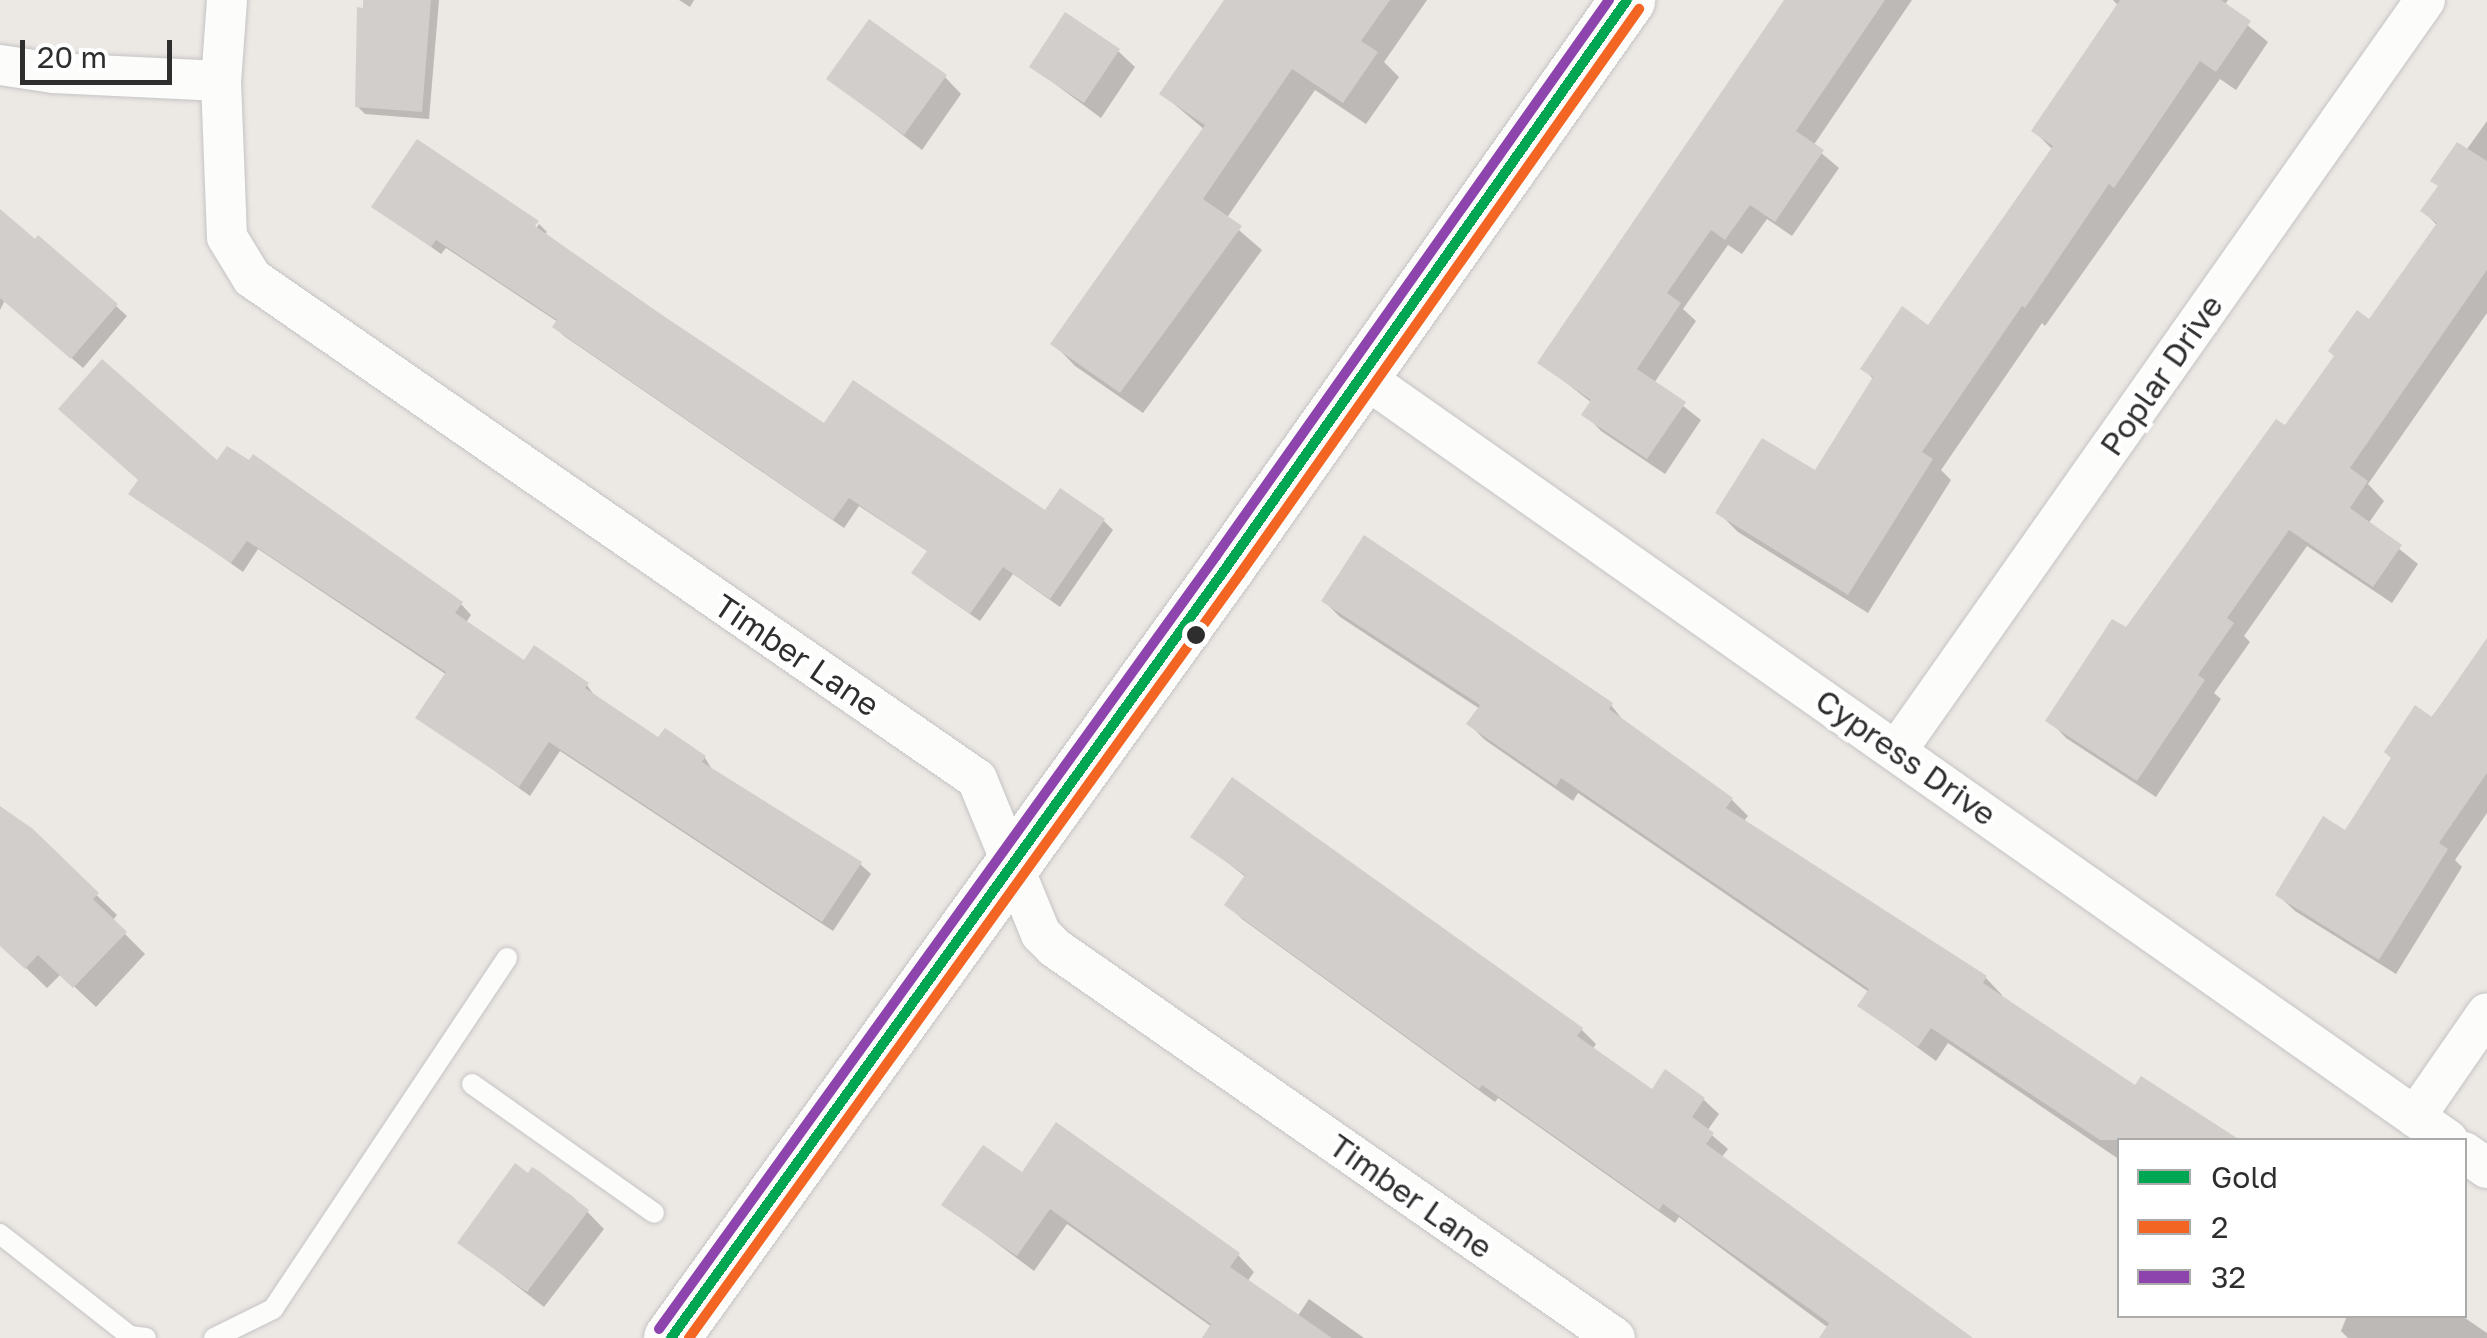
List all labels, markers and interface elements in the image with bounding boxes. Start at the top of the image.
scale bar [25,20,178,82]
text: 20 m [37,39,107,75]
street label: Poplar Drive [2091,287,2231,463]
street label: Timber Lane [707,586,887,724]
unlabelled marker [1186,625,1206,645]
street label: Cypress Drive [1808,681,2004,833]
street label: Timber Lane [1322,1126,1500,1266]
legend [2117,1138,2467,1318]
text: Gold [2211,1159,2278,1195]
text: 2 [2211,1209,2228,1245]
text: 32 [2211,1259,2246,1295]

